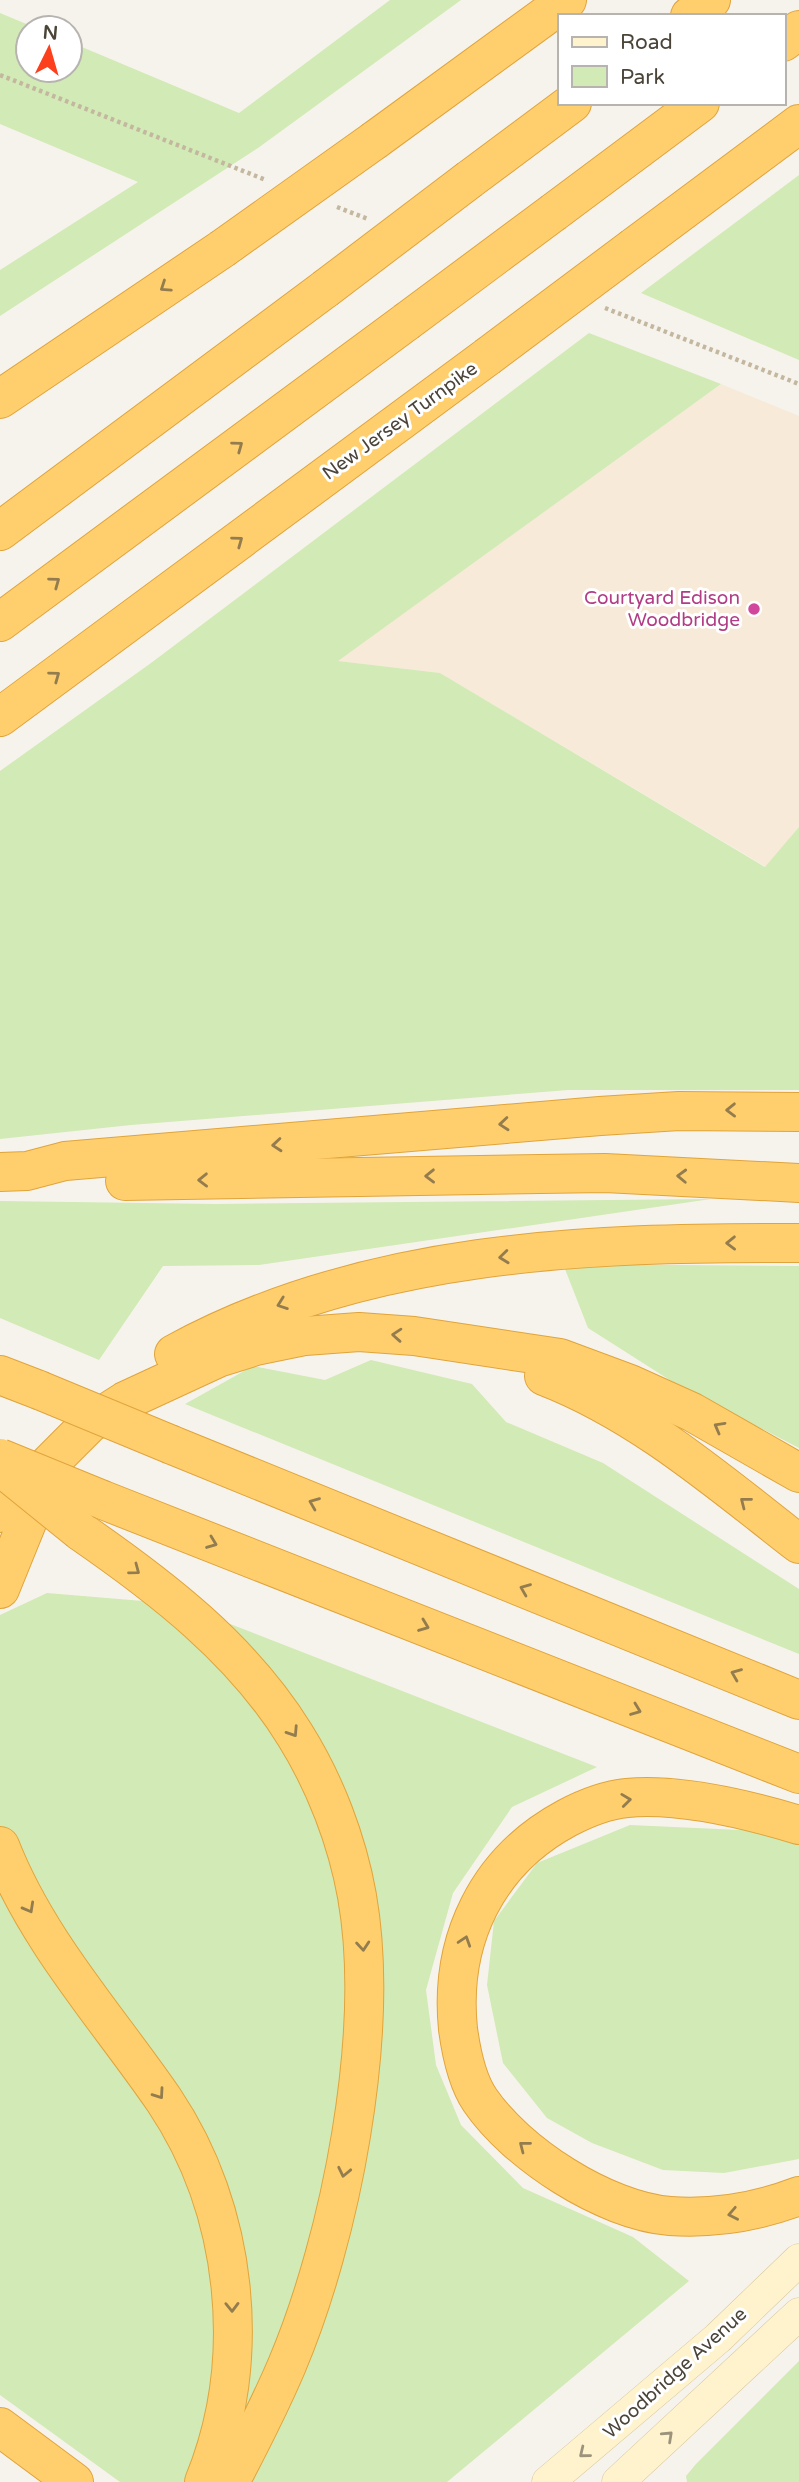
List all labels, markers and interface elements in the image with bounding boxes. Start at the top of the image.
north arrow [14,14,84,84]
legend [558,14,785,105]
text: N [42,21,59,45]
text: Road [620,30,673,55]
text: Park [620,65,665,90]
one-way arrow [160,279,173,292]
street label: New Jersey Turnpike [318,357,482,485]
one-way arrow [230,442,243,455]
one-way arrow [230,537,243,549]
one-way arrow [47,577,60,590]
place label: Courtyard Edison Woodbridge [584,587,740,631]
marker: Courtyard Edison Woodbridge [746,601,762,617]
one-way arrow [47,672,60,685]
one-way arrow [725,1102,736,1118]
one-way arrow [498,1116,509,1131]
one-way arrow [272,1137,283,1152]
one-way arrow [424,1168,435,1184]
one-way arrow [676,1168,687,1183]
one-way arrow [197,1172,207,1188]
one-way arrow [725,1235,736,1250]
one-way arrow [498,1249,509,1264]
one-way arrow [276,1296,288,1310]
one-way arrow [391,1327,402,1342]
one-way arrow [713,1422,726,1435]
one-way arrow [309,1497,321,1511]
one-way arrow [740,1498,753,1511]
one-way arrow [206,1534,218,1548]
one-way arrow [128,1562,140,1574]
one-way arrow [520,1583,532,1597]
one-way arrow [417,1618,429,1632]
one-way arrow [730,1669,742,1683]
one-way arrow [629,1701,641,1715]
one-way arrow [284,1725,297,1738]
one-way arrow [620,1792,632,1807]
one-way arrow [21,1901,34,1913]
one-way arrow [457,1936,471,1948]
one-way arrow [355,1941,370,1952]
one-way arrow [151,2086,163,2099]
one-way arrow [520,2142,532,2154]
one-way arrow [337,2166,352,2178]
one-way arrow [727,2205,739,2220]
one-way arrow [224,2302,240,2312]
street label: Woodbridge Avenue [599,2303,751,2443]
one-way arrow [660,2432,673,2445]
one-way arrow [580,2445,593,2457]

